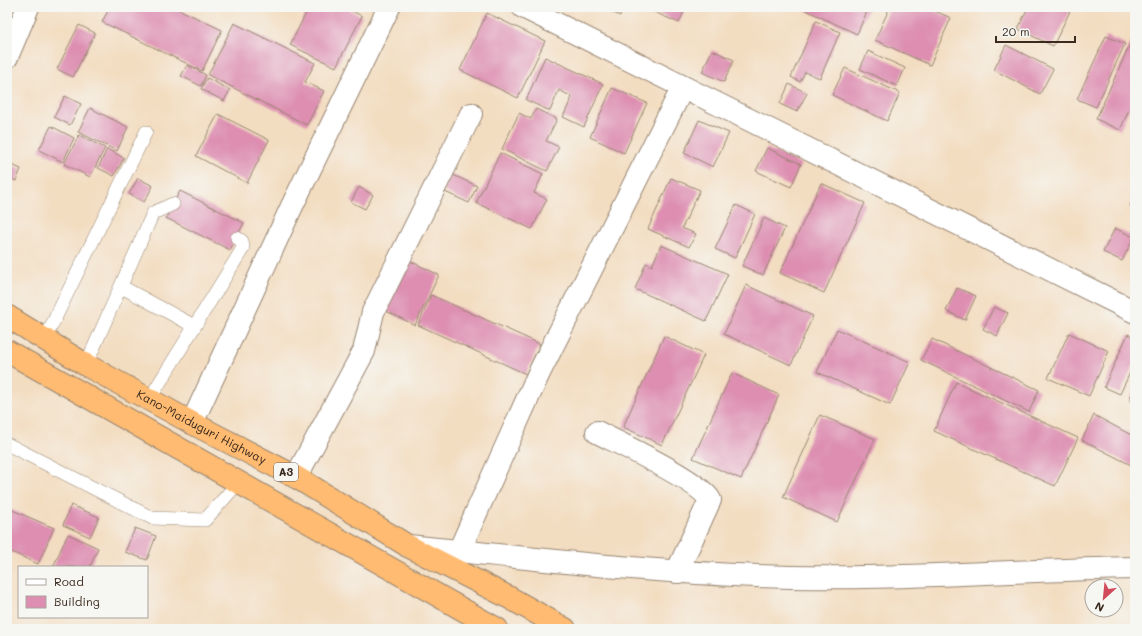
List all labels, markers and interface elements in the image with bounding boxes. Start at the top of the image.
scale bar [996,18,1075,44]
text: 20 m [1002,23,1030,39]
street label: Kano-Maiduguri Highway [134,385,269,467]
road number: A3 [274,463,298,481]
legend [18,566,148,618]
text: Road [54,573,84,589]
north arrow [1084,578,1124,618]
text: Building [54,593,100,609]
text: N [1092,599,1106,616]

